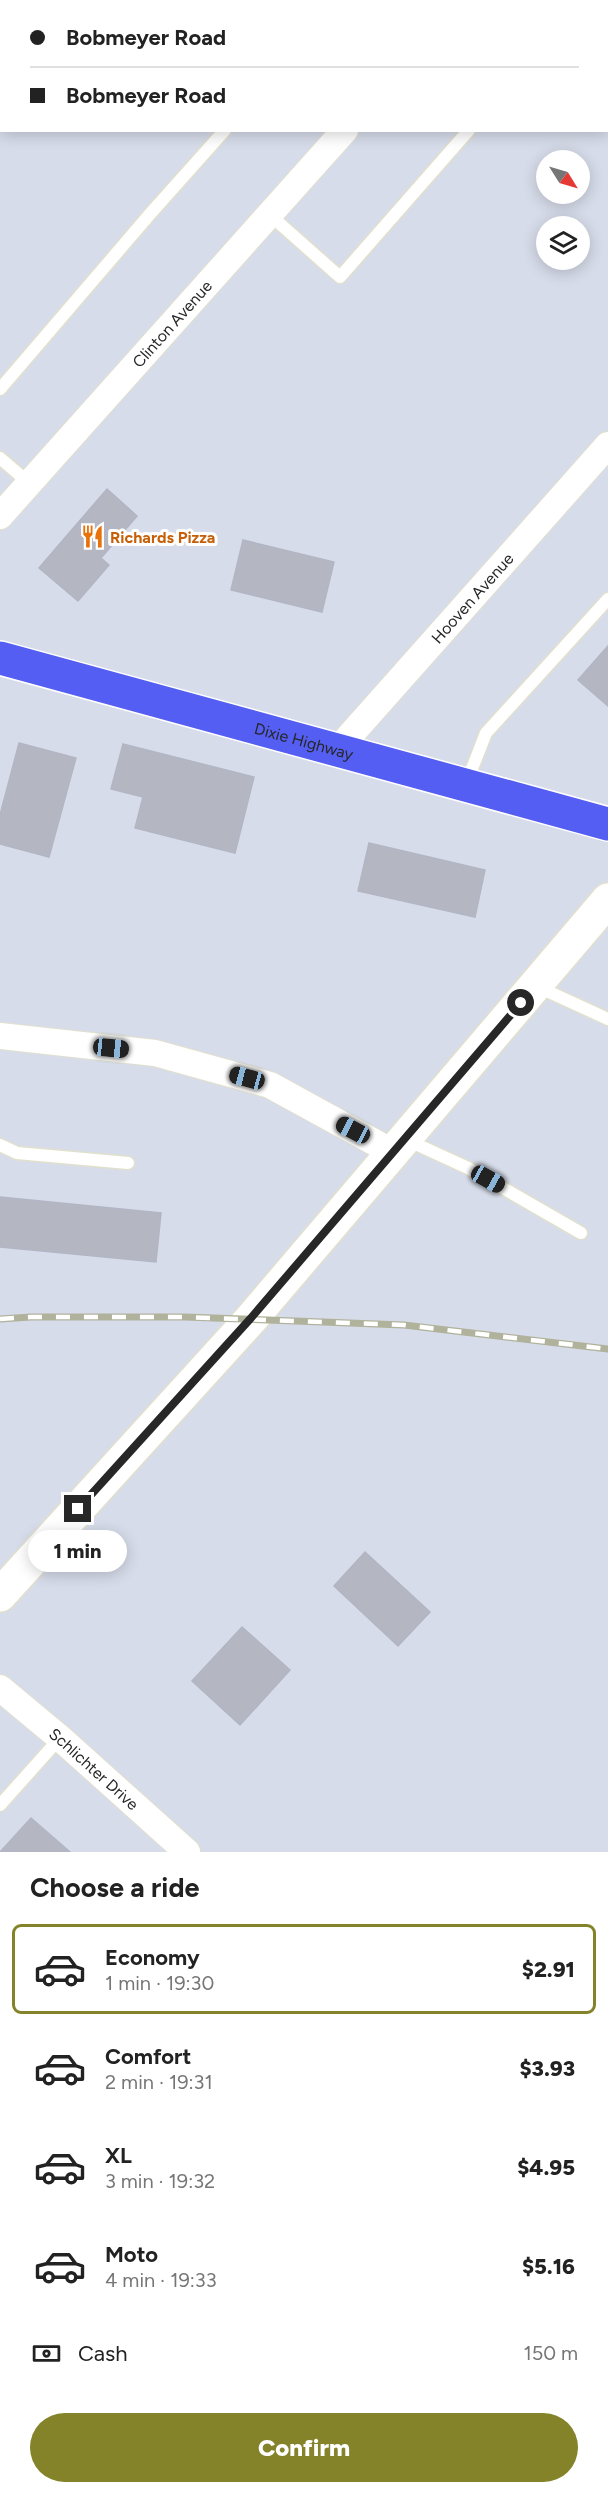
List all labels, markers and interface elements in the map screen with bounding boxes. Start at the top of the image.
text: Bobmeyer Road [66,24,226,51]
text: Bobmeyer Road [66,82,226,109]
north arrow [536,150,590,204]
map controls [536,150,590,270]
button: layers [536,216,590,270]
street label: Clinton Avenue [128,276,216,371]
restaurant icon: Richards Pizza [79,524,105,550]
place label: Richards Pizza [110,528,215,547]
street label: Hooven Avenue [427,549,517,647]
street label: Dixie Highway [252,718,356,764]
route start [507,989,534,1016]
car [92,1037,130,1059]
car [227,1065,267,1091]
car [333,1114,373,1146]
car [468,1162,508,1196]
route end [64,1495,91,1522]
callout: 1 min [28,1530,128,1572]
text: 1 min [54,1539,101,1563]
street label: Schlichter Drive [46,1724,143,1814]
text: Choose a ride [30,1871,199,1904]
icon: car [33,1942,87,1996]
text: Economy [105,1944,200,1971]
text: $2.91 [522,1956,575,1983]
text: 1 min · 19:30 [105,1971,214,1995]
icon: car [33,2041,87,2095]
text: Comfort [105,2043,191,2070]
text: $3.93 [519,2055,575,2082]
text: 2 min · 19:31 [105,2070,213,2094]
icon: car [33,2140,87,2194]
text: XL [105,2142,132,2169]
text: $4.95 [517,2154,575,2181]
text: 3 min · 19:32 [105,2169,215,2193]
icon: car [33,2239,87,2293]
text: Moto [105,2241,158,2268]
text: $5.16 [522,2253,575,2280]
text: 4 min · 19:33 [105,2268,217,2292]
icon: cash [30,2337,63,2370]
text: Cash [78,2340,128,2367]
text: 150 m [523,2341,578,2365]
button: Confirm [30,2413,578,2482]

